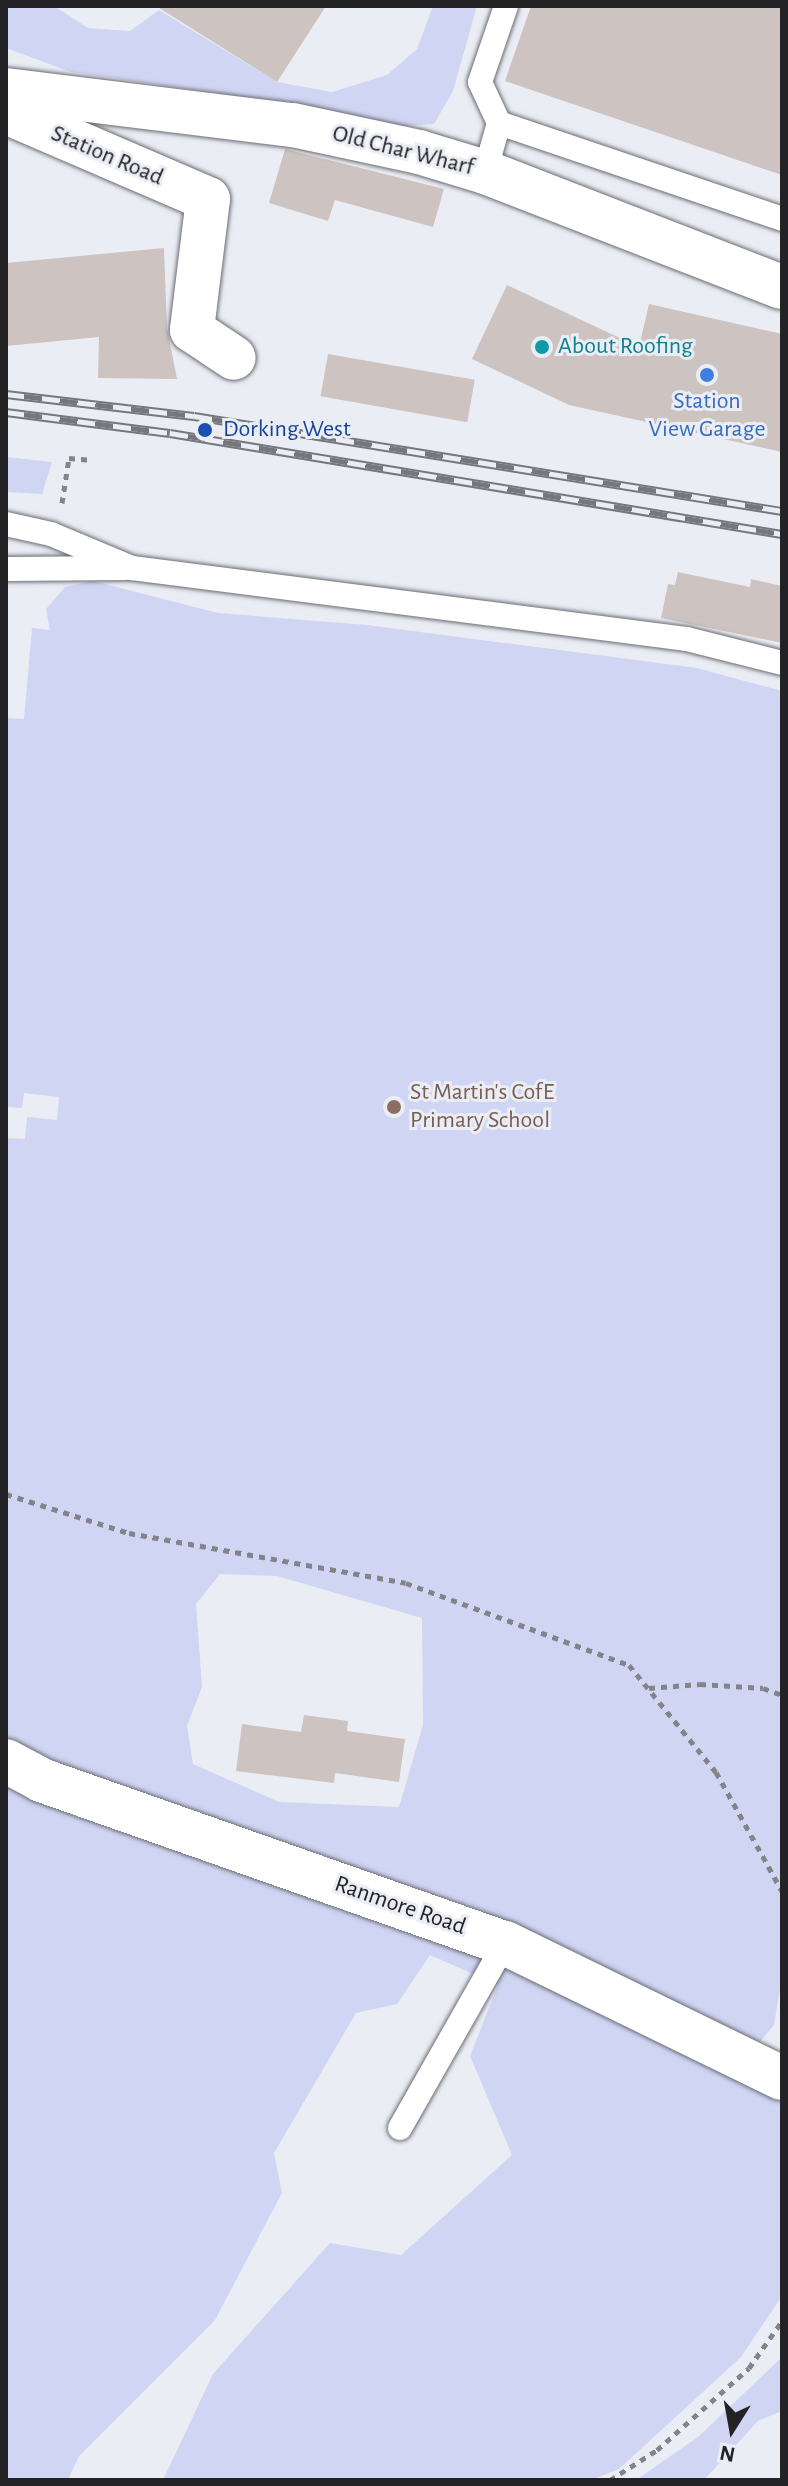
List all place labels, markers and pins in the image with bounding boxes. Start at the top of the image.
place label: About Roofing [558,333,693,361]
marker: About Roofing [533,338,551,356]
marker: Station View Garage [698,366,716,384]
place label: Station View Garage [649,388,765,444]
place label: Dorking West [223,416,351,444]
marker: Dorking West [194,419,216,441]
place label: St Martin's CofE Primary School [410,1079,554,1135]
marker: St Martin's CofE Primary School [385,1098,403,1116]

